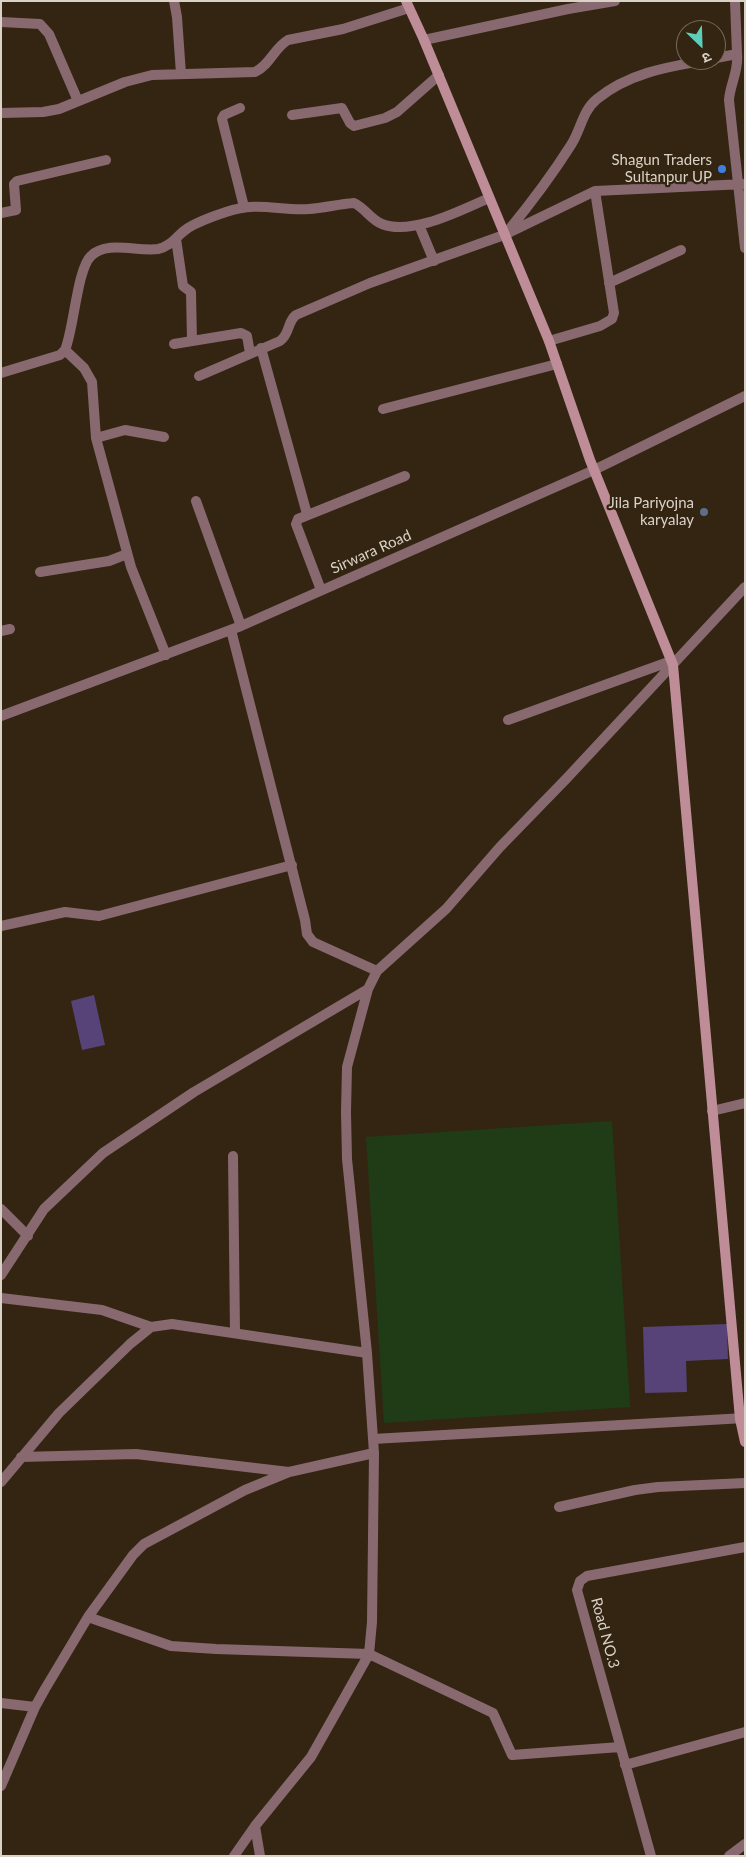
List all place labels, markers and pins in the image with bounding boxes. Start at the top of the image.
place label: Shagun Traders Sultanpur UP [612,151,712,186]
marker: Shagun Traders Sultanpur UP [716,163,728,175]
place label: Jila Pariyojna karyalay [609,494,694,529]
marker: Jila Pariyojna karyalay [698,506,710,518]

